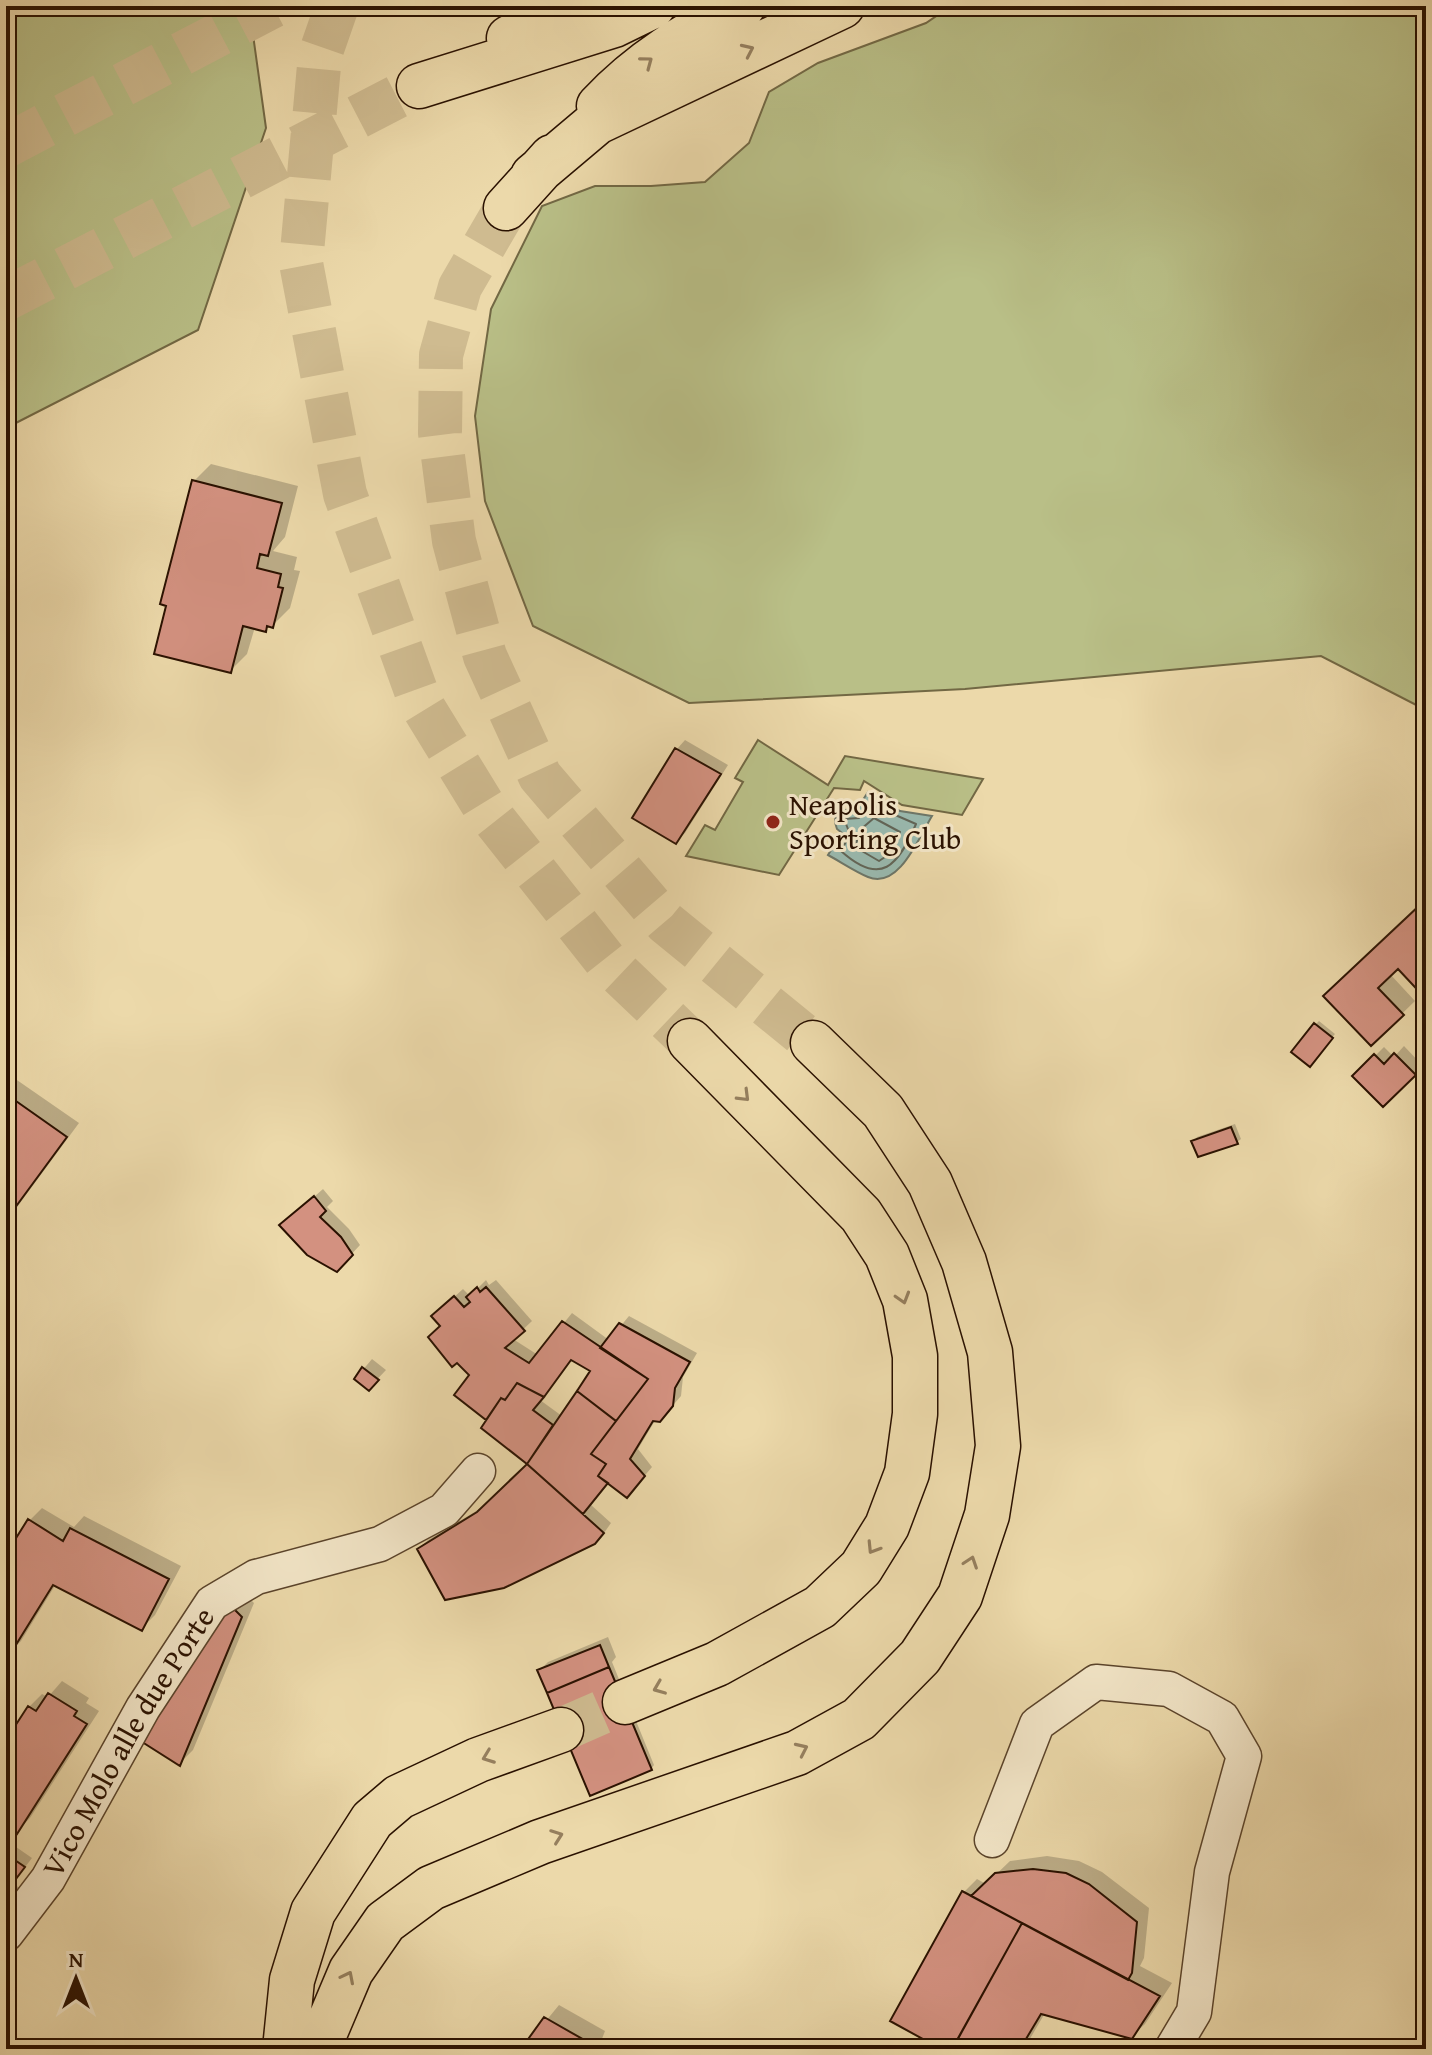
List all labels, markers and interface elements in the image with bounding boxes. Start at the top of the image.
one-way arrow [739,44,754,60]
one-way arrow [639,58,653,72]
place label: Neapolis Sporting Club [789,782,961,860]
marker: Neapolis Sporting Club [764,813,782,831]
one-way arrow [735,1087,750,1101]
one-way arrow [894,1290,910,1304]
one-way arrow [867,1539,883,1554]
one-way arrow [961,1556,977,1570]
street label: Vico Molo alle due Porte [31,1598,225,1884]
one-way arrow [653,1678,667,1695]
one-way arrow [793,1743,808,1759]
one-way arrow [482,1747,496,1764]
one-way arrow [549,1830,563,1846]
north arrow [36,1939,116,2019]
text: N [69,1943,84,1975]
one-way arrow [339,1971,354,1986]

